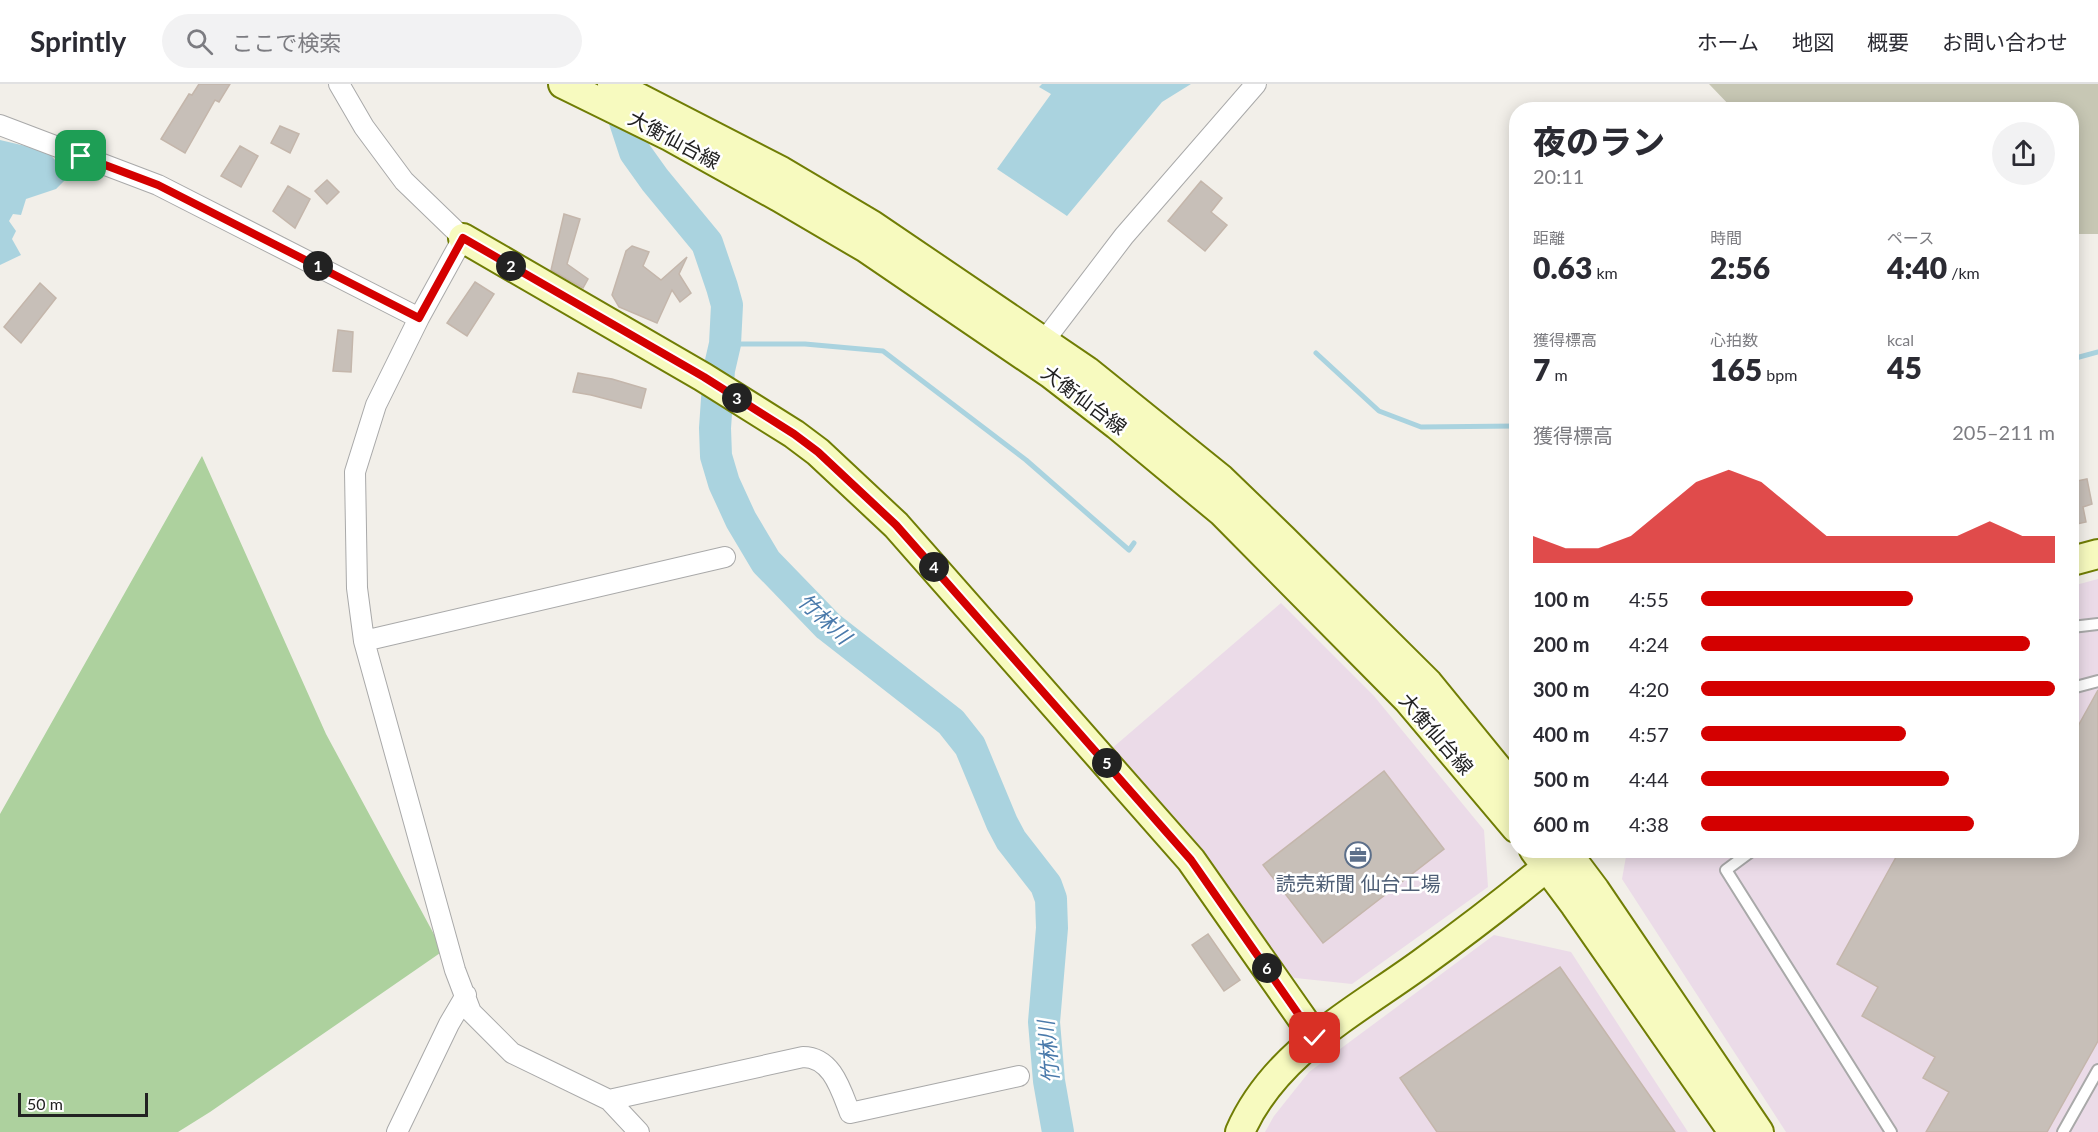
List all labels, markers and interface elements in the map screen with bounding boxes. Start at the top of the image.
search box [162,14,582,68]
text: Sprintly [30,24,126,58]
icon: search [183,25,216,58]
text: ここで検索 [231,29,341,56]
text: ホーム [1697,29,1759,54]
text: 地図 [1792,29,1834,54]
text: 概要 [1867,29,1909,54]
text: お問い合わせ [1942,29,2068,54]
street label: 大衡仙台線 [625,105,724,173]
text: 夜のラン [1533,121,1665,161]
button: share [1992,122,2055,185]
pin [55,130,106,181]
icon: arrive [64,139,97,172]
text: 20:11 [1533,164,1584,188]
text: 距離 [1533,228,1565,247]
text: 時間 [1710,228,1742,247]
text: ペース [1887,228,1934,247]
text: 0.63 [1533,249,1592,285]
text: 2:56 [1710,249,1770,285]
text: 4:40 [1887,249,1947,285]
pin: 1 [303,251,333,281]
pin: 2 [496,251,526,281]
text: 1 [313,256,323,275]
text: 2 [506,256,516,275]
text: km [1592,263,1618,282]
text: /km [1947,263,1980,282]
text: 獲得標高 [1533,330,1597,349]
text: 心拍数 [1710,330,1758,349]
text: kcal [1887,330,1914,349]
text: 45 [1887,349,1922,385]
text: 7 [1533,351,1550,387]
text: 165 [1710,351,1762,387]
street label: 大衡仙台線 [1037,360,1132,439]
text: m [1550,365,1568,384]
text: bpm [1762,365,1797,384]
pin: 3 [722,383,752,413]
text: 3 [732,388,742,407]
text: 205–211 m [1952,420,2055,444]
text: 獲得標高 [1533,423,1613,447]
pin: 4 [919,552,949,582]
text: 4 [929,557,939,576]
water label: 竹林川 [793,587,858,650]
text: 100 m [1533,587,1589,611]
text: 4:55 [1629,587,1669,611]
text: 200 m [1533,632,1589,656]
text: 4:24 [1629,632,1669,656]
text: 300 m [1533,677,1589,701]
text: 4:20 [1629,677,1669,701]
street label: 大衡仙台線 [1395,688,1479,779]
text: 400 m [1533,722,1589,746]
text: 4:57 [1629,722,1669,746]
pin: 5 [1092,748,1122,778]
text: 5 [1102,753,1112,772]
text: 500 m [1533,767,1589,791]
text: 4:44 [1629,767,1669,791]
text: 600 m [1533,812,1589,836]
text: 4:38 [1629,812,1669,836]
office icon: 読売新聞 仙台工場 [1343,840,1373,870]
place label: 読売新聞 仙台工場 [1275,871,1441,895]
pin: 6 [1252,953,1282,983]
text: 6 [1262,958,1272,977]
pin [1289,1012,1340,1063]
water label: 竹林川 [1032,1018,1063,1085]
icon: check [1298,1021,1331,1054]
scale bar [18,1090,148,1118]
text: 50 m [27,1094,63,1113]

